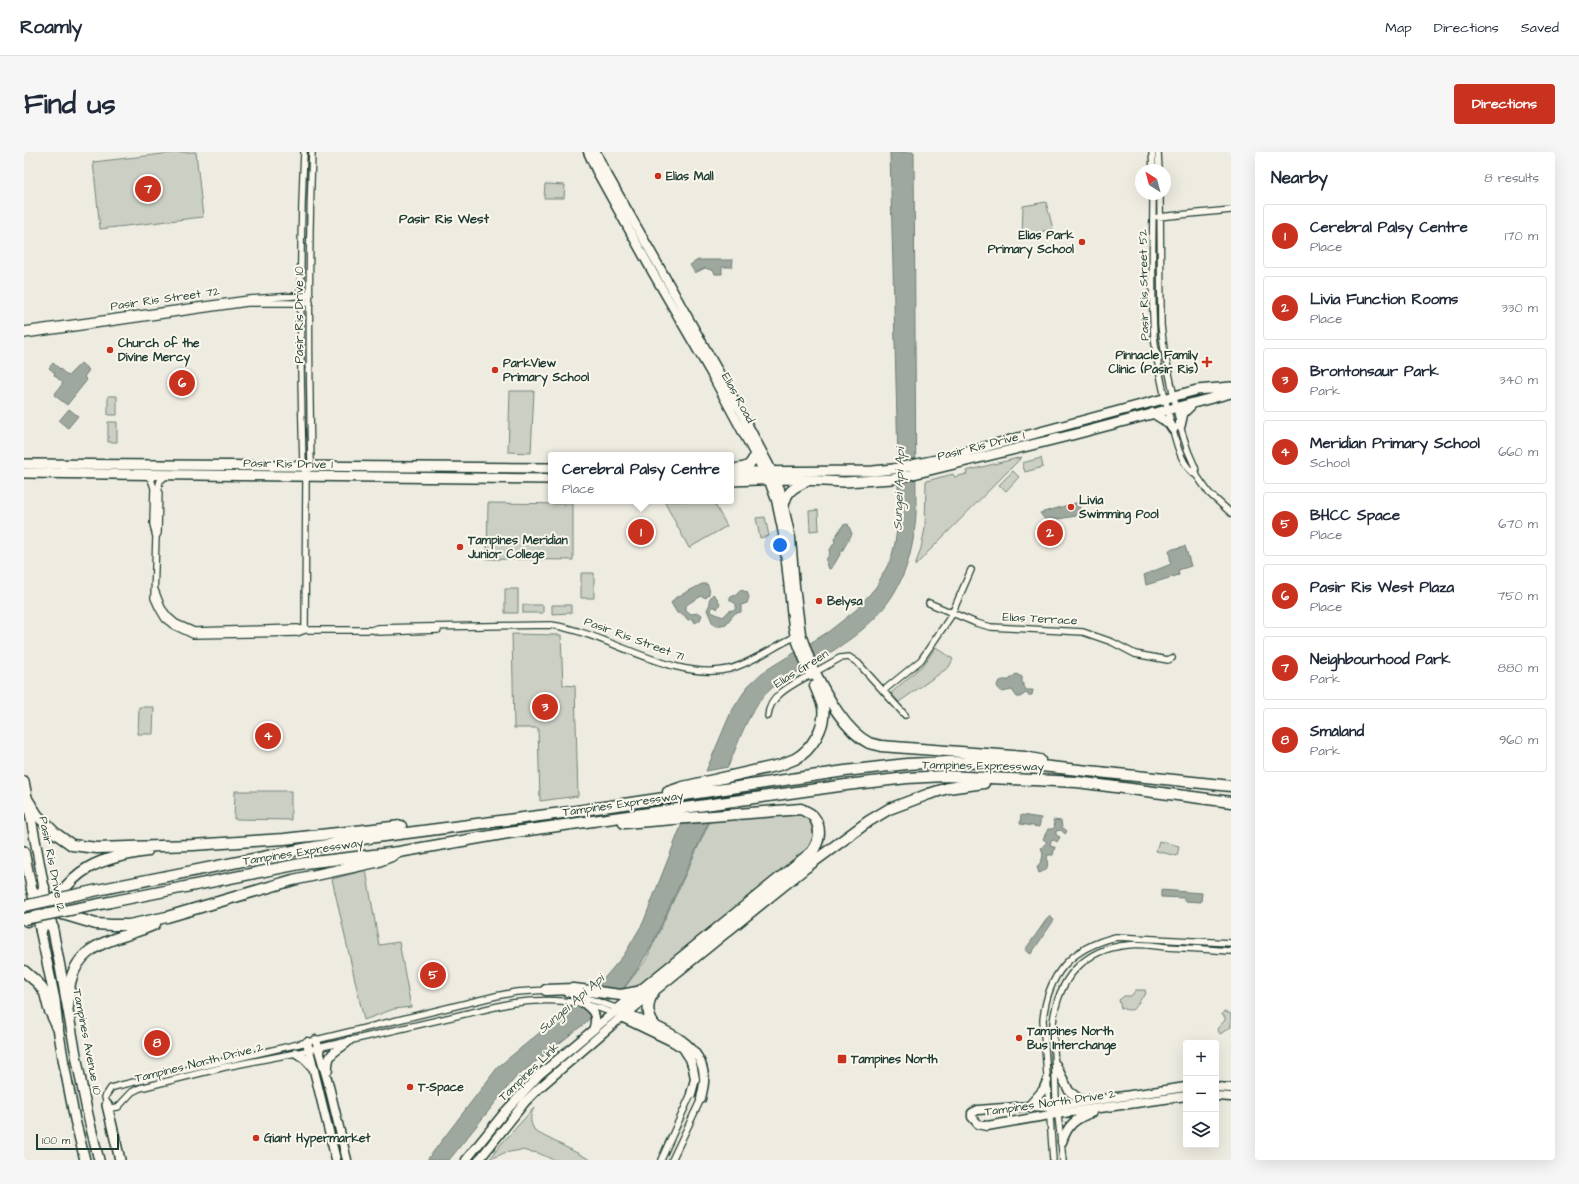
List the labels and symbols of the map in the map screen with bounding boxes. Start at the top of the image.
north arrow [1135,164,1171,200]
place label: Elias Mall [666,168,714,185]
marker: Elias Mall [653,171,663,181]
pin: 7 [135,174,161,204]
district label: Pasir Ris West [399,210,490,228]
place label: Elias Park Primary School [988,227,1075,259]
street label: Pasir Ris Street 52 [1135,229,1153,341]
marker: Elias Park Primary School [1077,237,1087,247]
street label: Pasir Ris Drive 10 [291,266,308,364]
street label: Pasir Ris Street 72 [109,283,221,315]
place label: Church of the Divine Mercy [118,335,200,367]
marker: Church of the Divine Mercy [105,345,115,355]
place label: Pinnacle Family Clinic (Pasir Ris) [1108,347,1199,378]
place label: ParkView Primary School [503,355,589,387]
marker: Pinnacle Family Clinic (Pasir Ris) [1201,356,1213,368]
marker: ParkView Primary School [490,365,500,375]
pin: 6 [169,368,195,398]
street label: Elias Road [717,370,759,426]
street label: Pasir Ris Drive 1 [936,427,1027,465]
water label: Sungei Api Api [889,445,911,531]
street label: Pasir Ris Drive 1 [243,455,333,473]
place label: Livia Swimming Pool [1078,492,1159,525]
marker: Livia Swimming Pool [1066,502,1076,512]
pin: 1 [628,517,654,547]
pin: 2 [1037,518,1063,548]
place label: Tampines Meridian Junior College [467,532,568,565]
your location [770,535,790,555]
marker: Tampines Meridian Junior College [455,542,465,552]
place label: Belysa [827,593,864,611]
marker: Belysa [814,596,824,606]
street label: Elias Terrace [1002,609,1078,629]
street label: Pasir Ris Street 71 [582,613,687,665]
street label: Elias Green [770,645,832,693]
pin: 3 [532,692,558,722]
pin: 4 [255,721,281,751]
street label: Tampines Expressway [922,756,1044,777]
street label: Tampines Expressway [562,787,685,822]
street label: Pasir Ris Drive 12 [34,815,70,913]
street label: Tampines Expressway [242,834,365,871]
pin: 5 [420,960,446,990]
water label: Sungei Api Api [534,969,610,1039]
street label: Tampines Avenue 10 [68,988,106,1097]
place label: Tampines North Bus Interchange [1026,1023,1117,1056]
pin: 8 [144,1028,170,1058]
marker: Tampines North Bus Interchange [1014,1033,1024,1043]
street label: Tampines Link [495,1038,563,1105]
street label: Tampines North Drive 2 [133,1039,265,1087]
place label: Tampines North [850,1051,938,1069]
marker: Tampines North [836,1053,848,1065]
place label: T-Space [417,1079,464,1097]
marker: T-Space [405,1082,415,1092]
street label: Tampines North Drive 2 [984,1085,1117,1121]
place label: Giant Hypermarket [264,1130,370,1148]
scale bar [36,1132,119,1151]
marker: Giant Hypermarket [251,1133,261,1143]

